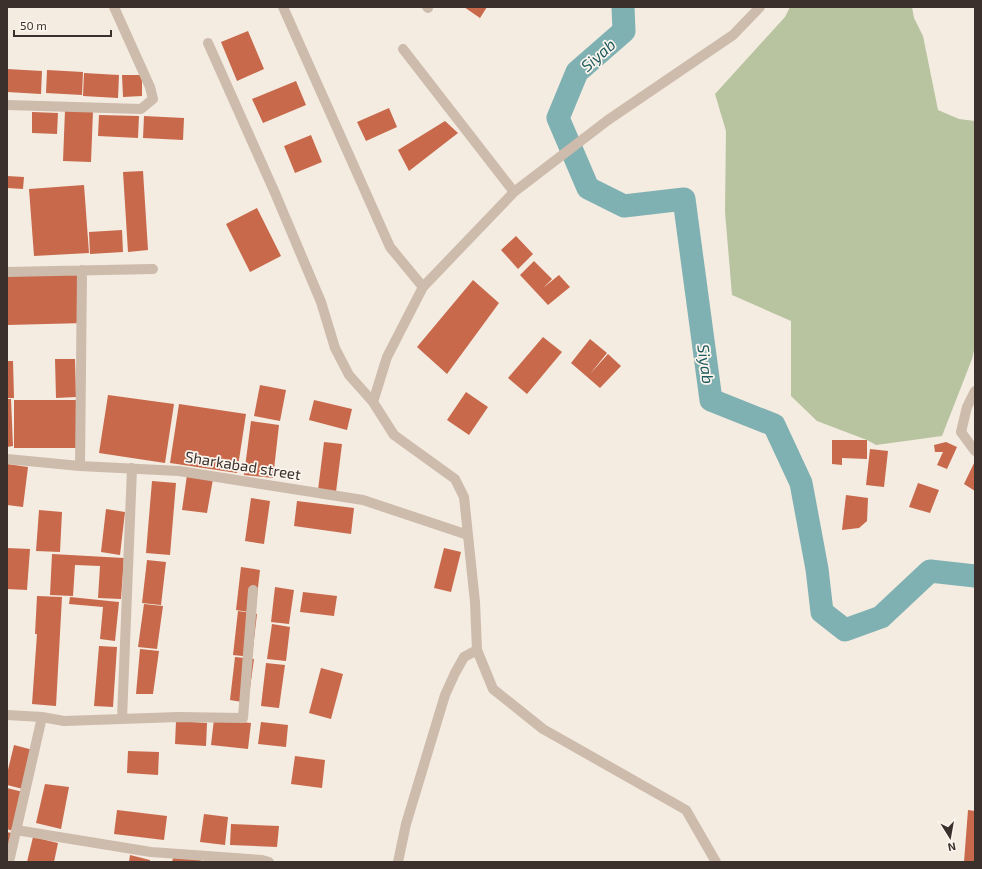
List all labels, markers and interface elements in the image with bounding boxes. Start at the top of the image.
scale bar [14,12,111,38]
text: 50 m [20,18,47,32]
water label: Siyab [576,34,620,76]
water label: Siyab [693,343,719,385]
street label: Sharkabad street [184,447,303,483]
north arrow [930,817,970,857]
text: N [947,840,957,854]

